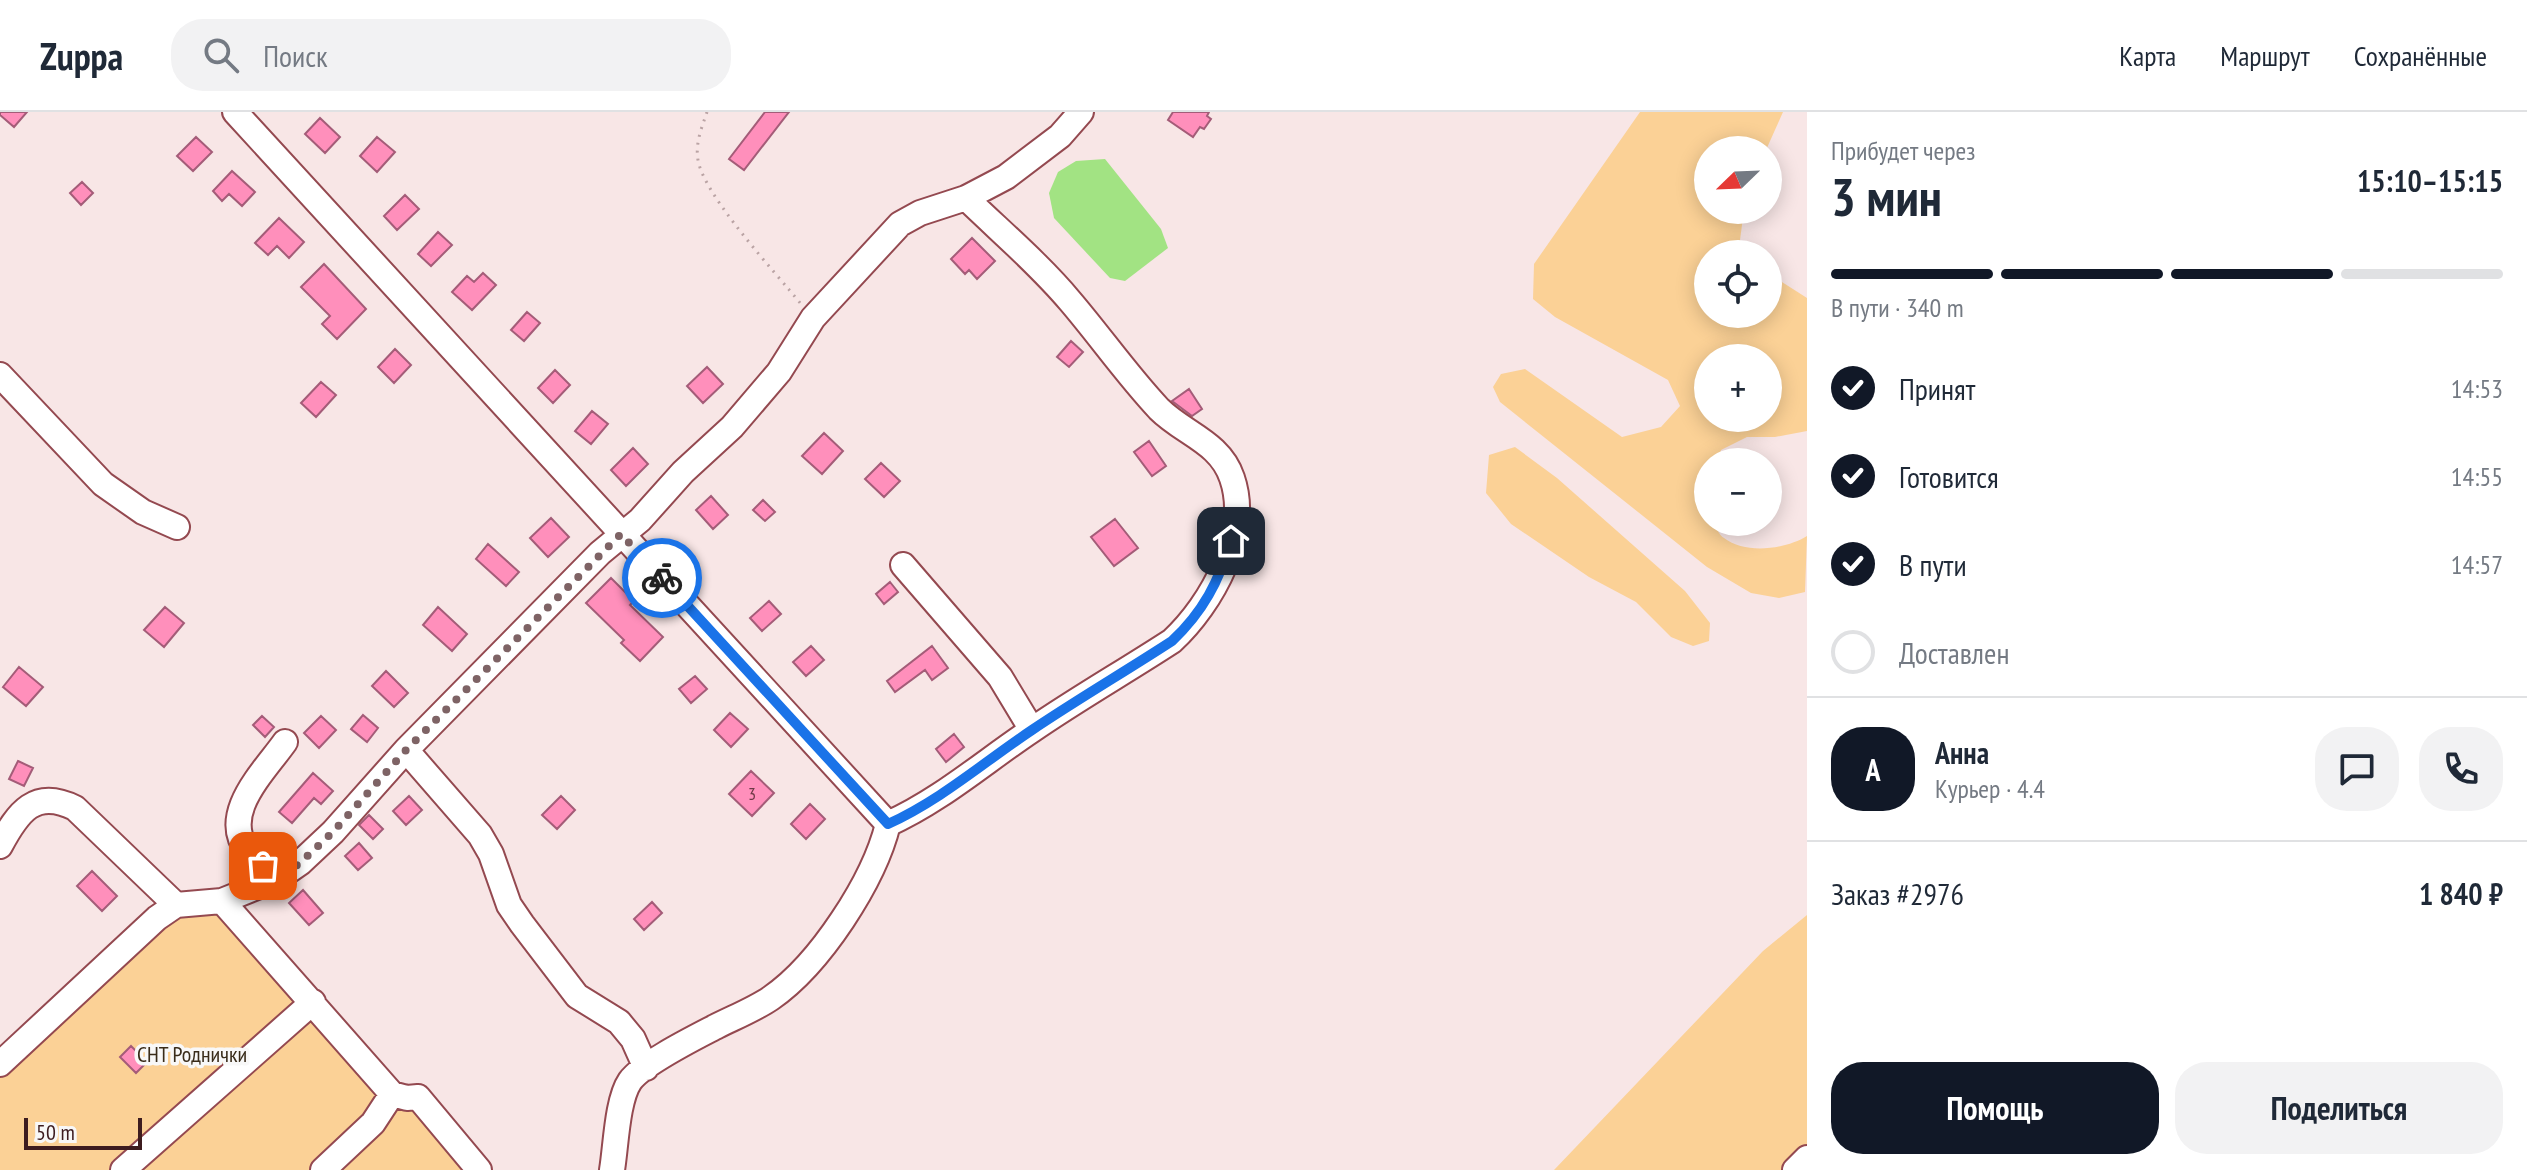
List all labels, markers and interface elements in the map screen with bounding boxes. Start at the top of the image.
search box [171,19,731,91]
text: Zuppa [40,31,123,80]
icon: search [199,33,243,77]
text: Поиск [263,36,328,75]
text: Карта [2119,37,2176,74]
text: Маршрут [2220,37,2310,74]
text: Сохранённые [2354,37,2487,74]
text: Прибудет через [1831,134,1975,167]
north arrow [1694,136,1782,224]
map controls [1694,136,1782,536]
text: 15:10–15:15 [2357,161,2503,200]
text: 3 мин [1831,163,1942,230]
button: locate [1694,240,1782,328]
text: В пути · 340 m [1831,291,1964,324]
button: + [1694,344,1782,432]
icon: check [1831,366,1875,410]
text: Принят [1899,369,1975,408]
text: 14:53 [2451,372,2503,405]
button: − [1694,448,1782,536]
icon: check [1831,454,1875,498]
text: Готовится [1899,457,1999,496]
text: 14:55 [2451,460,2503,493]
pin [1197,507,1265,575]
icon: home [1209,519,1253,563]
courier [622,538,702,618]
icon: check [1831,542,1875,586]
text: В пути [1899,545,1967,584]
text: 14:57 [2451,548,2503,581]
icon: bike [640,556,684,600]
text: Доставлен [1899,633,2009,672]
button: chat [2315,727,2399,811]
button: phone [2419,727,2503,811]
text: Анна [1935,733,1989,772]
text: А [1865,750,1881,789]
text: Курьер · 4.4 [1935,772,2045,805]
house number: 3 [748,782,756,805]
pin [229,832,297,900]
icon: bag [241,844,285,888]
text: Заказ #2976 [1831,874,1964,913]
text: 1 840 ₽ [2419,874,2503,913]
park label: СНТ Роднички [137,1040,247,1068]
button: Помощь [1831,1062,2159,1154]
button: Поделиться [2175,1062,2503,1154]
scale bar [24,1114,142,1150]
text: 50 m [36,1118,75,1146]

